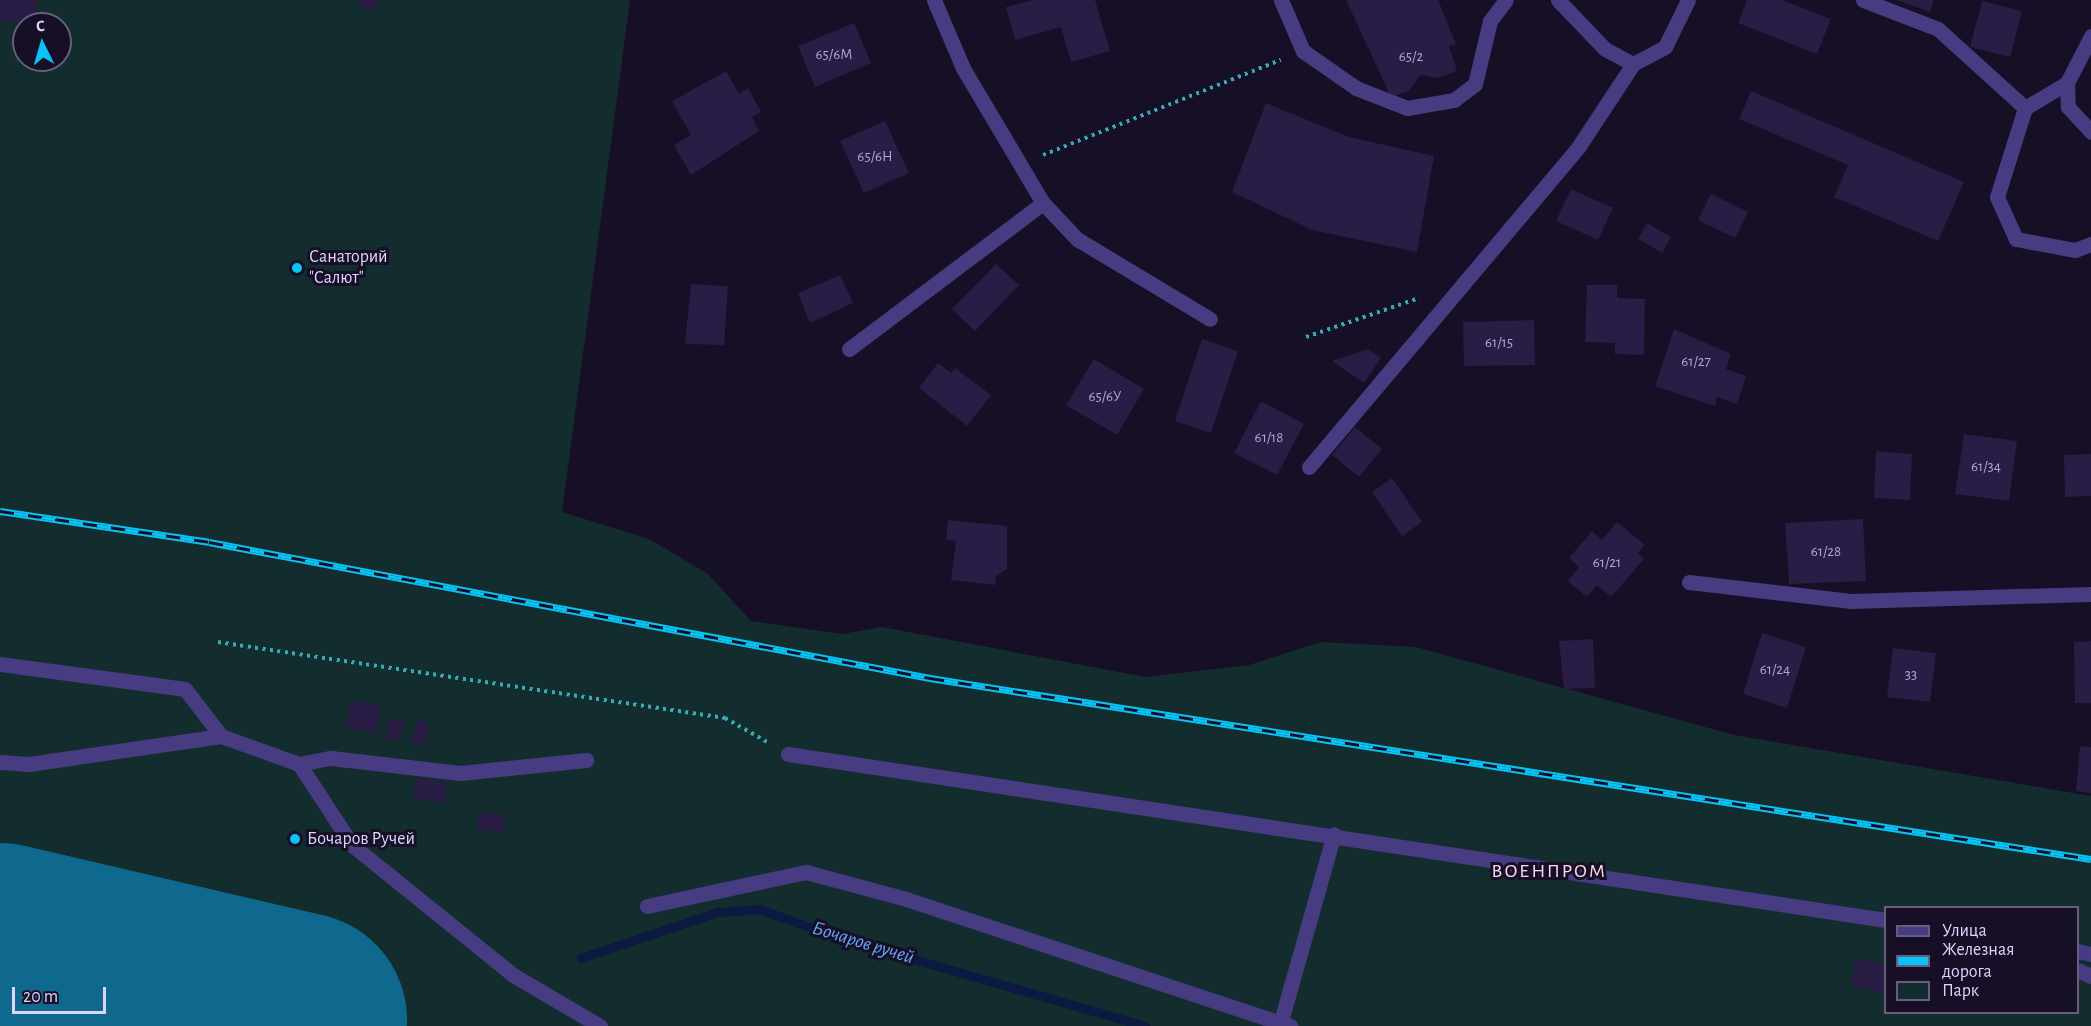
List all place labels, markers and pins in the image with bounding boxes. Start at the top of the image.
place label: Санаторий "Салют" [309,247,388,290]
marker: Санаторий "Салют" [290,261,304,275]
place label: Бочаров Ручей [307,828,415,850]
marker: Бочаров Ручей [288,832,302,846]

